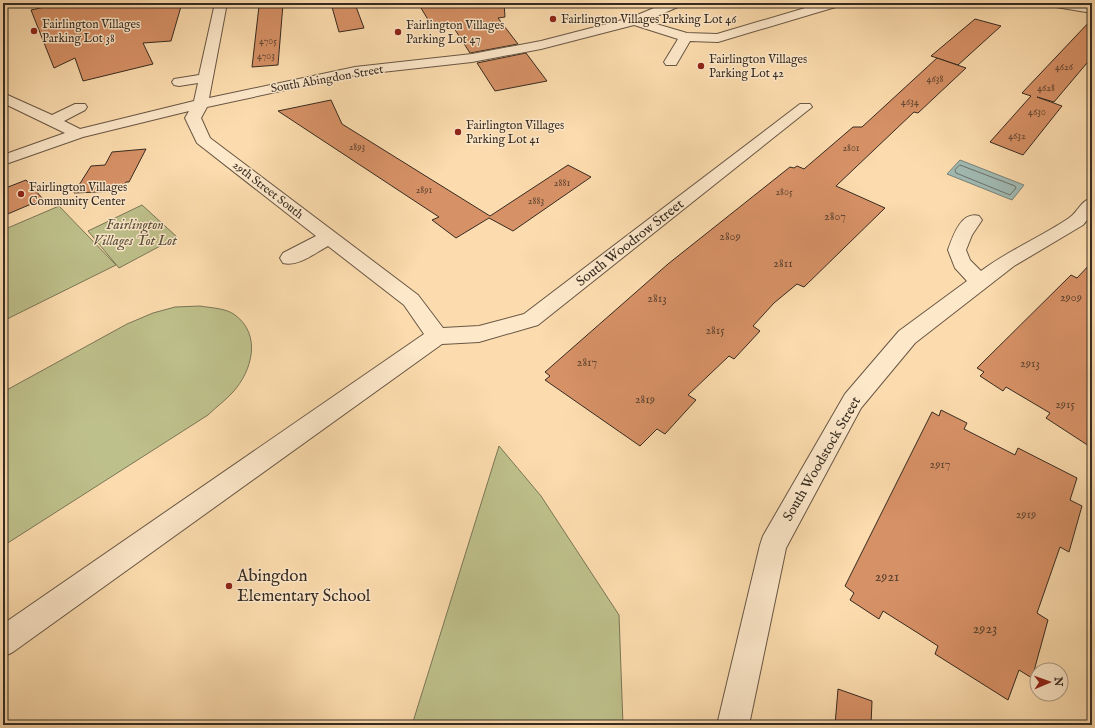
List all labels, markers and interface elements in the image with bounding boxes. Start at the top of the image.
place label: Fairlington Villages Parking Lot 46 [561,12,737,27]
marker: Fairlington Villages Parking Lot 46 [548,14,558,24]
place label: Fairlington Villages Parking Lot 38 [42,17,140,46]
place label: Fairlington Villages Parking Lot 47 [406,18,504,47]
marker: Fairlington Villages Parking Lot 38 [29,26,39,36]
marker: Fairlington Villages Parking Lot 47 [393,27,403,37]
house number: 4705 [259,35,277,48]
house number: 4703 [257,50,275,63]
place label: Fairlington Villages Parking Lot 42 [709,52,807,81]
marker: Fairlington Villages Parking Lot 42 [696,61,706,71]
house number: 4626 [1055,61,1074,74]
street label: South Abingdon Street [270,62,384,96]
house number: 4638 [927,73,943,86]
house number: 4628 [1037,82,1055,95]
house number: 4634 [901,96,919,109]
house number: 4630 [1028,106,1046,119]
place label: Fairlington Villages Parking Lot 41 [466,118,564,147]
marker: Fairlington Villages Parking Lot 41 [453,127,463,137]
house number: 4632 [1008,130,1026,143]
house number: 2893 [349,141,366,154]
house number: 2801 [842,142,860,155]
street label: 29th Street South [230,158,307,223]
house number: 2881 [554,177,570,190]
place label: Fairlington Villages Community Center [29,180,127,209]
house number: 2891 [416,184,433,197]
house number: 2805 [775,186,793,199]
marker: Fairlington Villages Community Center [16,189,26,199]
house number: 2883 [528,195,544,208]
street label: South Woodrow Street [572,195,688,291]
house number: 2807 [824,209,846,224]
park label: Fairlington Villages Tot Lot [93,216,177,251]
house number: 2809 [719,229,741,244]
house number: 2811 [773,256,793,271]
house number: 2909 [1060,290,1082,305]
house number: 2813 [647,291,667,306]
house number: 2815 [705,323,725,338]
house number: 2817 [577,355,597,370]
house number: 2913 [1020,356,1040,371]
house number: 2819 [635,392,655,407]
street label: South Woodstock Street [779,393,865,525]
house number: 2915 [1055,397,1075,412]
house number: 2917 [930,457,950,472]
house number: 2919 [1016,507,1036,522]
place label: Abingdon Elementary School [236,566,371,607]
house number: 2921 [875,568,899,586]
marker: Abingdon Elementary School [224,581,234,591]
house number: 2923 [973,620,997,638]
north arrow [1029,662,1069,702]
text: N [1051,676,1065,687]

